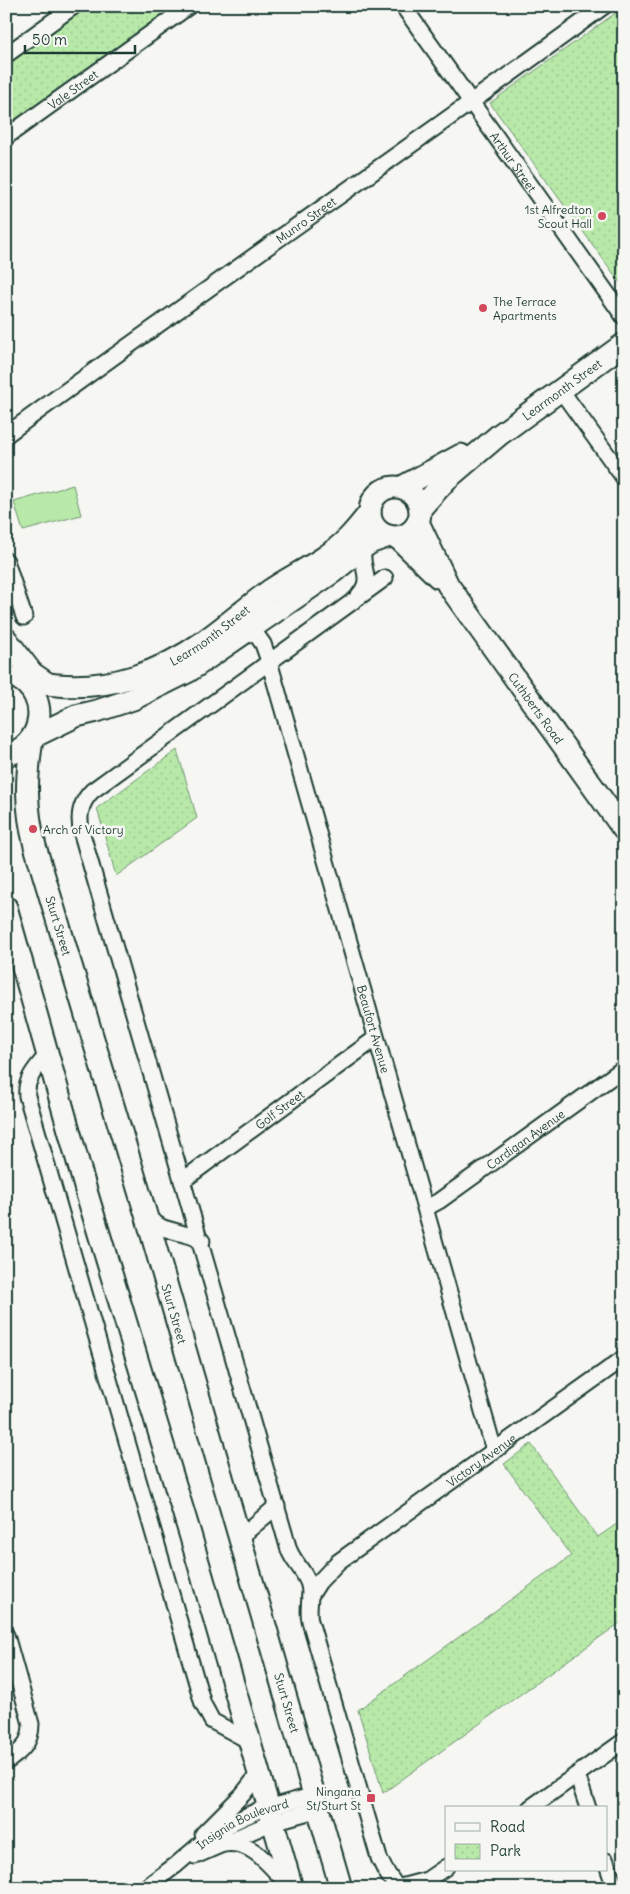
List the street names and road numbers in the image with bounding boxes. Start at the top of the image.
street label: Vale Street [45,66,101,112]
street label: Arthur Street [487,129,540,195]
street label: Munro Street [273,193,339,246]
street label: Learmonth Street [519,356,604,423]
street label: Learmonth Street [167,602,252,668]
street label: Cuthberts Road [506,669,567,746]
street label: Sturt Street [43,894,75,957]
street label: Beaufort Avenue [354,983,394,1075]
street label: Golf Street [252,1086,307,1132]
street label: Cardigan Avenue [483,1106,567,1172]
street label: Sturt Street [159,1282,190,1345]
street label: Victory Avenue [443,1430,519,1490]
street label: Sturt Street [272,1671,303,1734]
street label: Insignia Boulevard [193,1795,290,1852]

